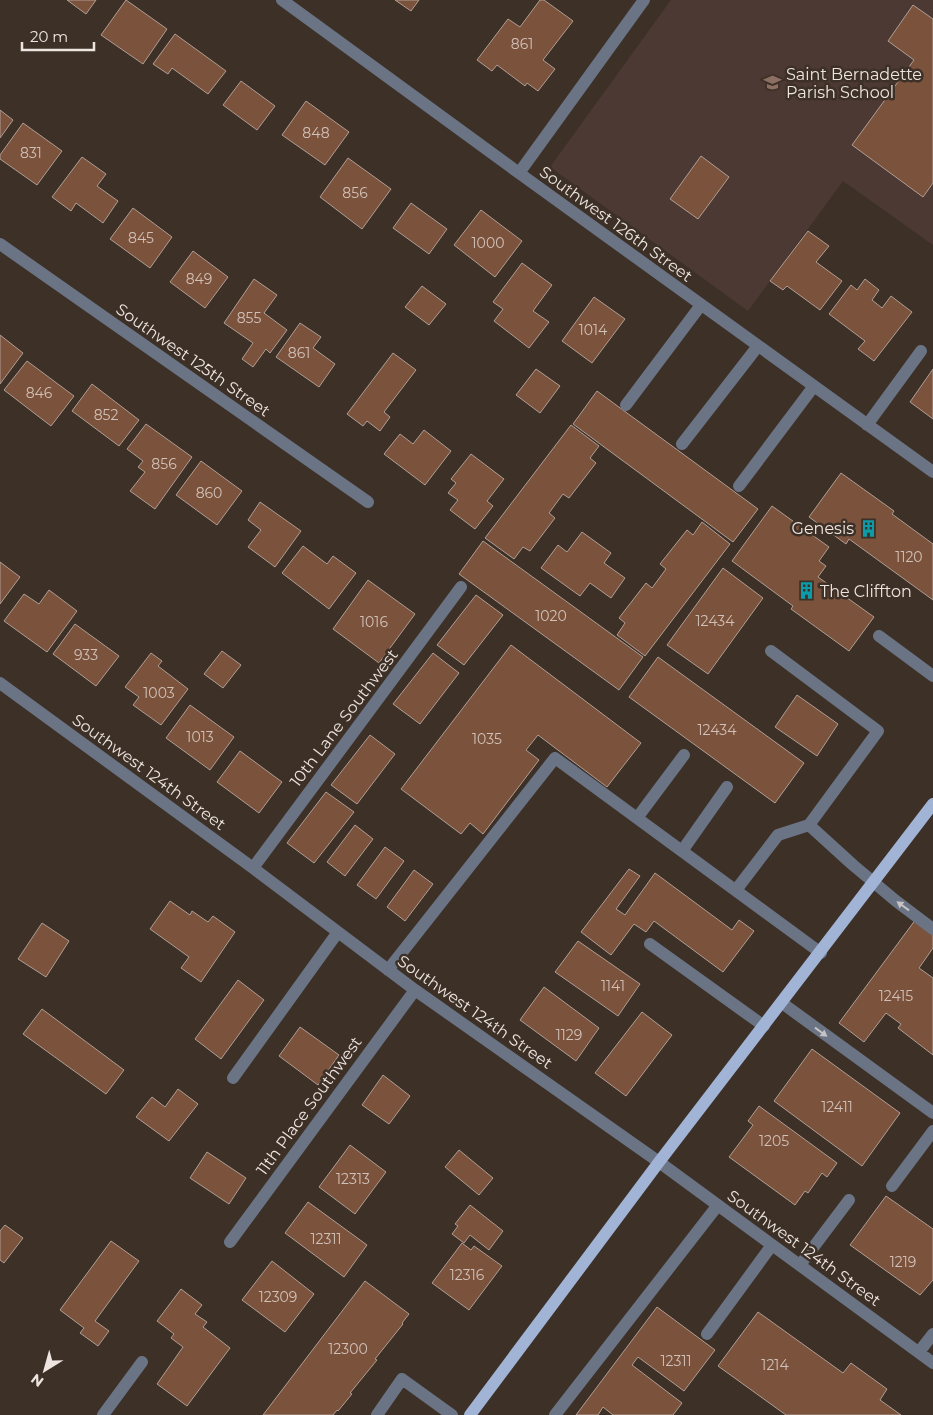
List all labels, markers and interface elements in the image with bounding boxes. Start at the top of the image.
scale bar [22,20,95,52]
text: 20 m [30,27,68,46]
house number: 861 [511,35,533,53]
place label: Saint Bernadette Parish School [786,65,922,102]
school or university icon: Saint Bernadette Parish School [762,73,782,93]
house number: 848 [302,124,330,142]
house number: 831 [20,144,42,162]
street label: Southwest 126th Street [536,162,697,286]
house number: 856 [342,184,368,202]
house number: 845 [128,229,154,247]
house number: 1000 [472,234,504,252]
house number: 849 [186,270,212,288]
street label: Southwest 125th Street [112,300,274,421]
house number: 855 [237,309,261,327]
house number: 1014 [579,321,608,339]
house number: 861 [288,344,310,362]
house number: 846 [26,384,53,402]
house number: 852 [94,406,118,424]
house number: 856 [151,455,177,473]
house number: 860 [196,484,222,502]
building icon: Genesis [858,518,878,538]
place label: Genesis [792,519,854,538]
house number: 1120 [895,548,923,566]
building icon: The Cliffton [796,581,816,601]
place label: The Cliffton [820,582,912,601]
house number: 1020 [535,607,567,625]
house number: 12434 [696,612,735,630]
house number: 1016 [360,613,388,631]
street label: 10th Lane Southwest [286,645,402,790]
house number: 933 [74,646,98,664]
house number: 1003 [143,684,175,702]
street label: Southwest 124th Street [69,710,230,834]
house number: 12434 [698,721,737,739]
house number: 1013 [186,728,214,746]
house number: 1035 [472,730,502,748]
one-way arrow [897,901,910,912]
street label: Southwest 124th Street [394,951,557,1073]
house number: 1141 [601,977,625,995]
house number: 12415 [879,987,913,1005]
house number: 1129 [556,1026,582,1044]
one-way arrow [814,1026,827,1037]
street label: 11th Place Southwest [252,1033,366,1179]
house number: 12411 [821,1098,853,1116]
house number: 1205 [759,1132,789,1150]
house number: 12313 [336,1170,370,1188]
street label: Southwest 124th Street [724,1186,885,1310]
house number: 12311 [310,1230,342,1248]
house number: 1219 [890,1253,916,1271]
house number: 12316 [450,1266,485,1284]
house number: 12309 [259,1288,297,1306]
house number: 12300 [328,1340,368,1358]
north arrow [20,1345,70,1395]
house number: 12311 [660,1352,692,1370]
house number: 1214 [761,1356,789,1374]
text: N [27,1370,47,1391]

